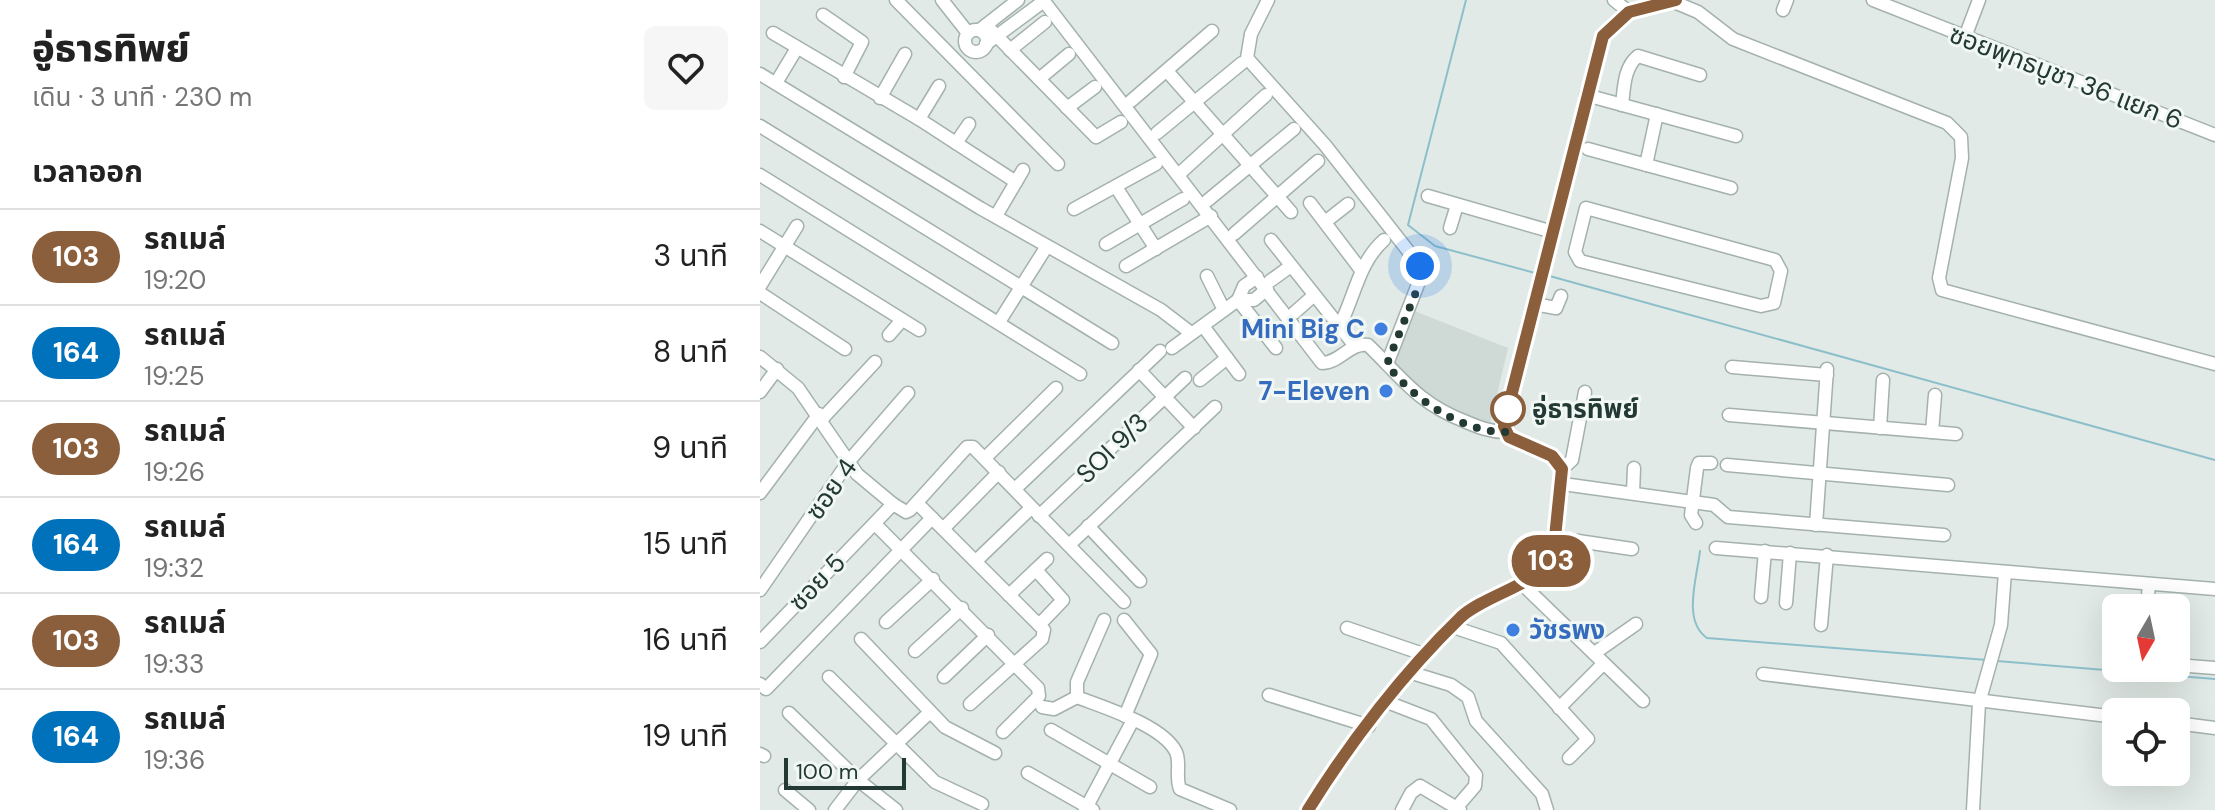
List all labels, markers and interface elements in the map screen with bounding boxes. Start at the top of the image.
street label: ซอยพุทธบูชา 36 แยก 6 [1945,17,2187,137]
text: อู่ธารทิพย์ [32,23,190,73]
button: heart [644,26,728,110]
text: เดิน · 3 นาที · 230 m [32,80,252,114]
text: เวลาออก [32,152,143,191]
text: รถเมล์ [144,219,226,258]
text: 3 นาที [653,236,728,275]
text: 103 [53,238,99,275]
your location [1400,246,1440,286]
text: 19:20 [144,263,206,297]
place label: Mini Big C [1241,312,1365,346]
text: รถเมล์ [144,315,226,354]
marker: Mini Big C [1372,320,1390,338]
text: 8 นาที [653,332,728,371]
text: 164 [53,334,99,371]
text: 19:25 [144,359,205,393]
place label: 7-Eleven [1258,374,1370,408]
marker: 7-Eleven [1377,382,1395,400]
marker: อู่ธารทิพย์ [1491,392,1525,426]
place label: อู่ธารทิพย์ [1532,392,1639,426]
street label: SOI 9/3 [1069,405,1155,491]
text: รถเมล์ [144,411,226,450]
text: 9 นาที [652,428,728,467]
text: 103 [53,430,99,467]
street label: ซอย 4 [798,451,864,526]
text: 19:26 [144,455,205,489]
text: รถเมล์ [144,507,226,546]
text: 15 นาที [644,524,728,563]
text: 164 [53,526,99,563]
line badge: 103 [1505,535,1597,587]
text: 103 [1528,542,1574,579]
street label: ซอย 5 [781,546,853,618]
text: 19:32 [144,551,204,585]
north arrow [2102,594,2190,682]
map controls [2102,594,2190,786]
text: รถเมล์ [144,603,226,642]
place label: วัชรพง [1529,613,1605,647]
text: 16 นาที [643,620,728,659]
marker: วัชรพง [1504,621,1522,639]
text: 103 [53,622,99,659]
text: 19:33 [144,647,204,681]
button: locate [2102,698,2190,786]
text: รถเมล์ [144,699,226,738]
text: 19 นาที [643,716,728,755]
text: 164 [53,718,99,755]
text: 19:36 [144,743,205,777]
scale bar [784,754,906,790]
text: 100 m [796,757,858,786]

